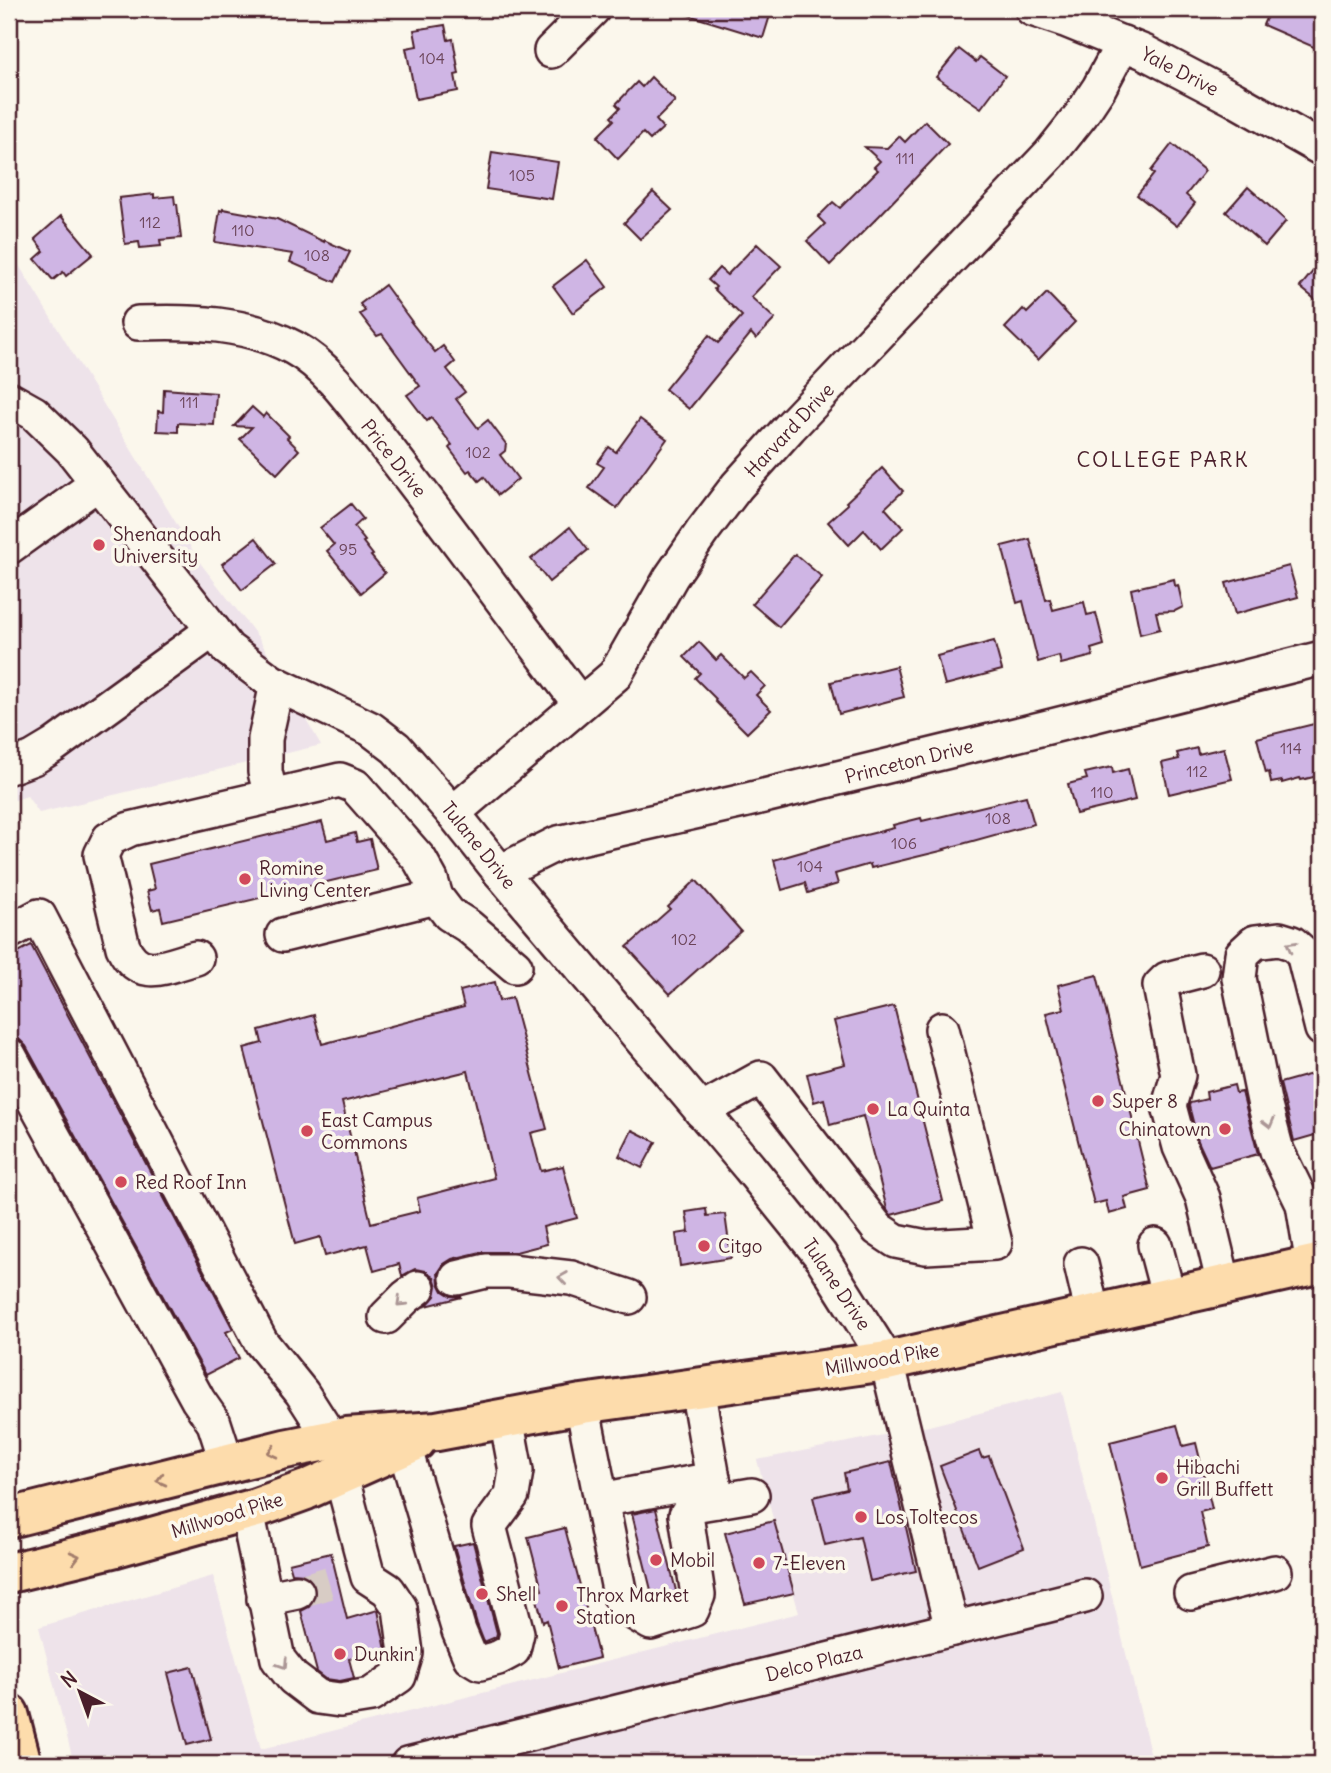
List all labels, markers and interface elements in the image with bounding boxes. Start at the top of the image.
street label: Yale Drive [1137,41,1223,101]
house number: 104 [419,48,445,68]
house number: 111 [895,148,915,168]
house number: 105 [509,165,535,185]
house number: 112 [139,212,161,232]
house number: 110 [231,220,255,240]
house number: 108 [304,245,330,265]
street label: Harvard Drive [739,378,839,482]
house number: 111 [179,392,199,412]
street label: Price Drive [356,414,432,502]
house number: 102 [465,442,491,462]
district label: COLLEGE PARK [1077,446,1249,473]
place label: Shenandoah University [113,522,221,568]
marker: Shenandoah University [91,537,107,553]
house number: 95 [339,539,357,559]
street label: Princeton Drive [842,733,976,789]
house number: 114 [1280,738,1302,758]
house number: 112 [1186,761,1208,781]
house number: 110 [1090,782,1114,802]
street label: Tulane Drive [436,796,522,894]
house number: 108 [985,808,1011,828]
house number: 106 [891,833,917,853]
place label: Romine Living Center [259,856,371,902]
house number: 104 [797,856,823,876]
marker: Romine Living Center [237,871,253,887]
house number: 102 [671,929,697,949]
one-way arrow [1286,941,1299,954]
place label: Super 8 [1112,1089,1178,1113]
marker: Super 8 [1090,1093,1106,1109]
place label: La Quinta [887,1097,970,1121]
marker: La Quinta [865,1101,881,1117]
place label: East Campus Commons [321,1108,433,1154]
one-way arrow [1261,1116,1276,1128]
place label: Chinatown [1118,1117,1211,1141]
marker: Chinatown [1217,1121,1233,1137]
marker: East Campus Commons [299,1123,315,1139]
place label: Red Roof Inn [135,1170,247,1194]
marker: Red Roof Inn [113,1174,129,1190]
place label: Citgo [718,1234,762,1258]
street label: Tulane Drive [798,1234,876,1334]
marker: Citgo [696,1238,712,1254]
one-way arrow [557,1270,569,1285]
one-way arrow [397,1294,410,1306]
street label: Millwood Pike [823,1337,941,1381]
one-way arrow [266,1444,278,1458]
place label: Hibachi Grill Buffett [1176,1455,1273,1501]
marker: Hibachi Grill Buffett [1154,1470,1170,1486]
one-way arrow [155,1472,167,1486]
street label: Millwood Pike [168,1487,286,1543]
place label: Los Toltecos [875,1505,978,1529]
marker: Los Toltecos [853,1509,869,1525]
place label: Mobil [670,1548,715,1572]
one-way arrow [69,1551,81,1565]
place label: 7-Eleven [773,1551,846,1575]
marker: Mobil [648,1552,664,1568]
marker: 7-Eleven [751,1555,767,1571]
place label: Shell [496,1582,536,1606]
place label: Throx Market Station [576,1583,689,1629]
marker: Shell [474,1586,490,1602]
marker: Throx Market Station [554,1598,570,1614]
street label: Delco Plaza [763,1639,865,1687]
place label: Dunkin' [354,1642,418,1666]
marker: Dunkin' [332,1646,348,1662]
one-way arrow [275,1656,288,1669]
north arrow [46,1658,116,1728]
text: N [56,1666,82,1693]

